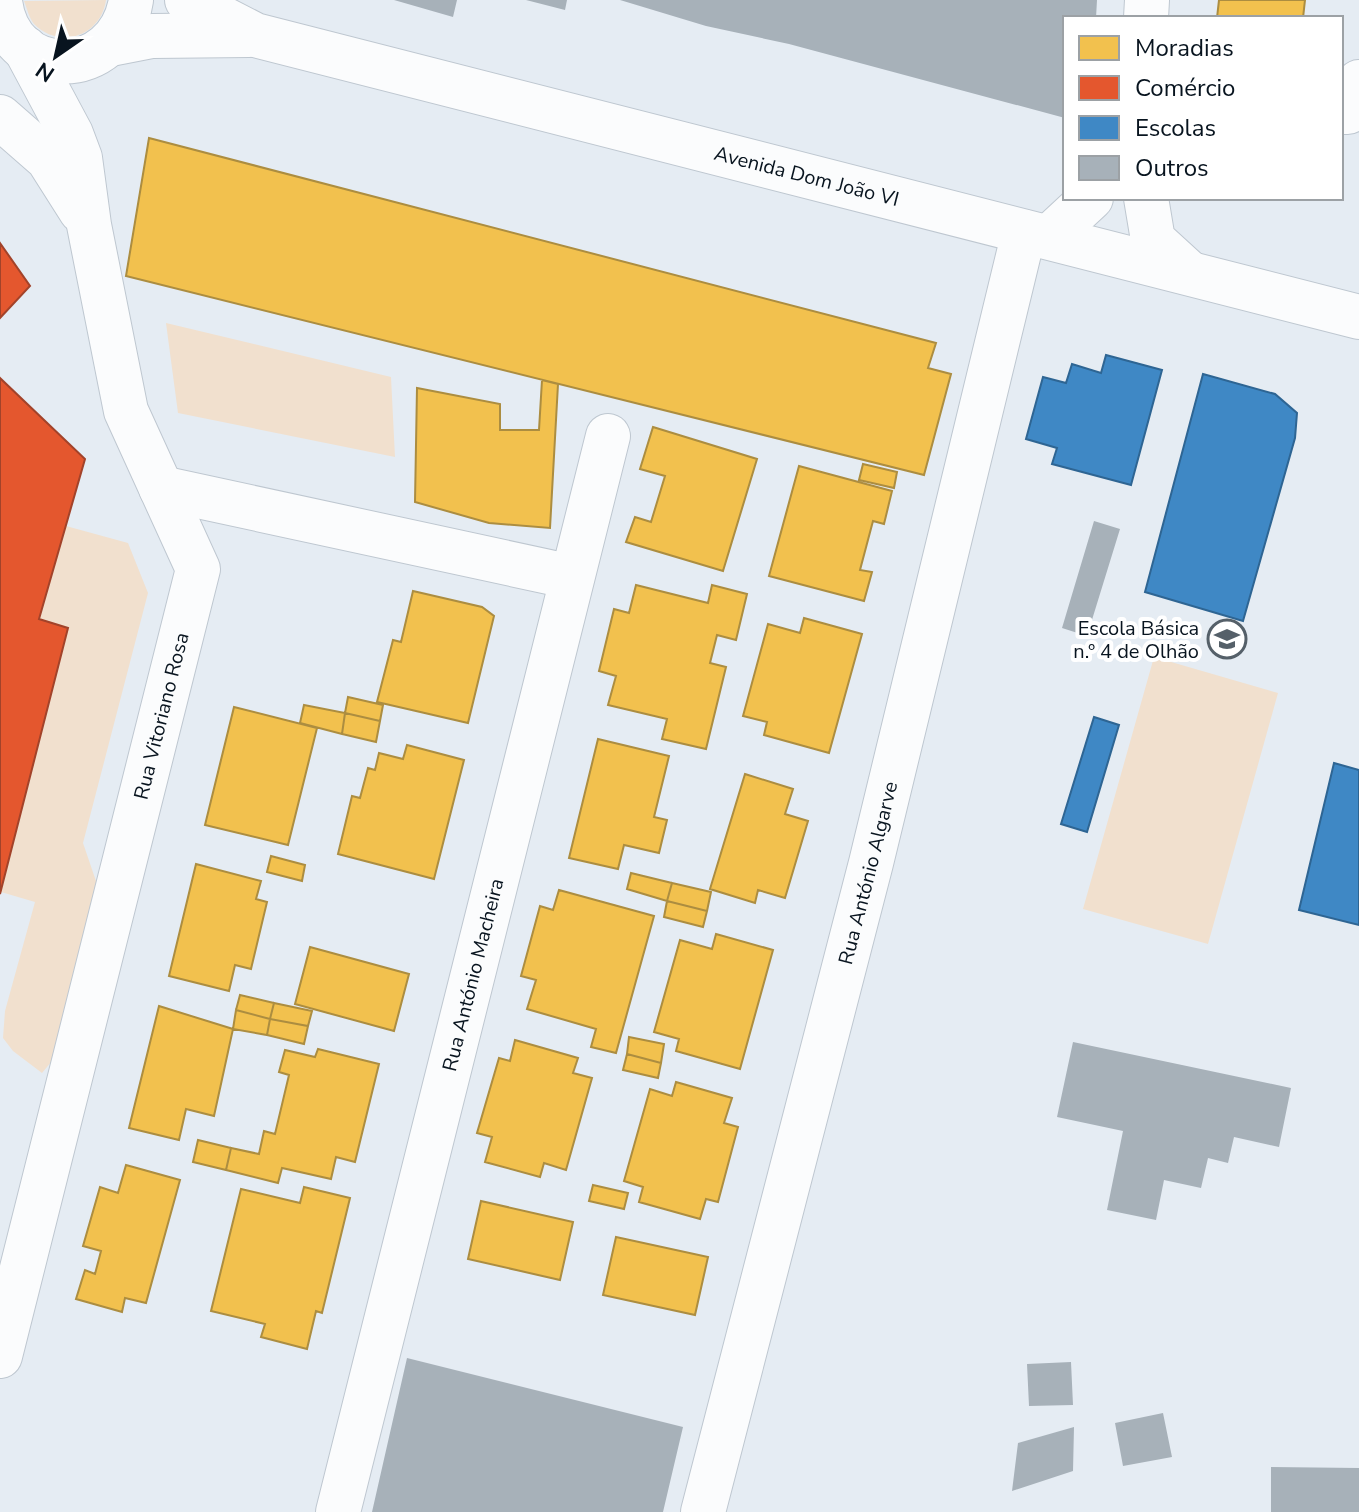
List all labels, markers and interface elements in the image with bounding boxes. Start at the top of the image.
north arrow [16,16,96,96]
legend [1063,16,1343,200]
text: Moradias [1135,32,1234,64]
text: N [30,55,61,89]
text: Comércio [1135,72,1235,104]
text: Escolas [1135,112,1216,144]
street label: Avenida Dom João VI [711,140,902,213]
text: Outros [1135,152,1209,184]
place label: Escola Básica n.º 4 de Olhão [1073,615,1199,665]
school or university icon: Escola Básica n.º 4 de Olhão [1206,618,1248,660]
street label: Rua Vitoriano Rosa [128,630,196,802]
street label: Rua António Algarve [832,779,904,968]
street label: Rua António Macheira [436,875,511,1074]

